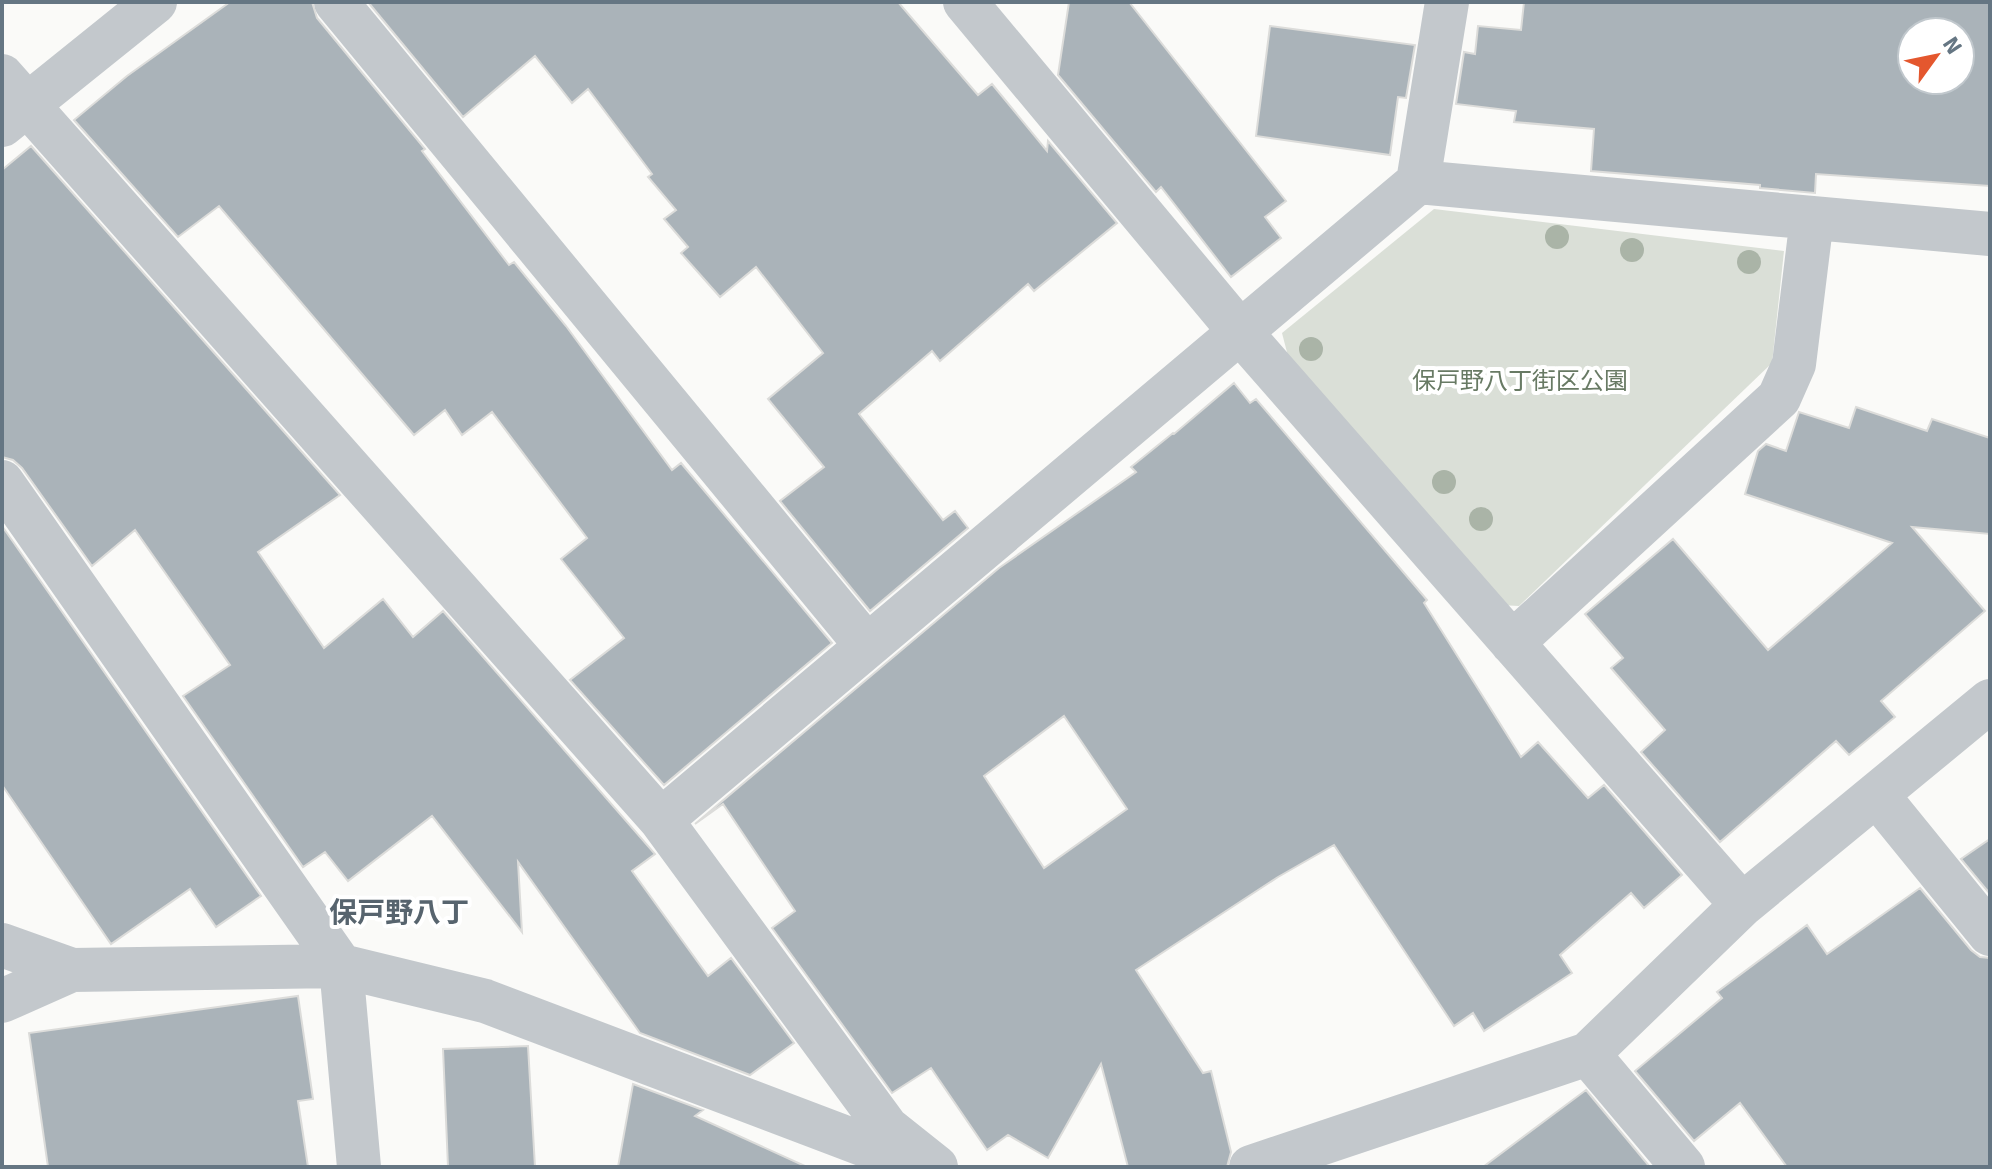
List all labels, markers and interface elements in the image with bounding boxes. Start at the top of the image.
north arrow [1896,16,1976,96]
text: N [1937,32,1968,59]
park label: 保戸野八丁街区公園 [1412,366,1628,396]
district label: 保戸野八丁 [329,896,469,930]

